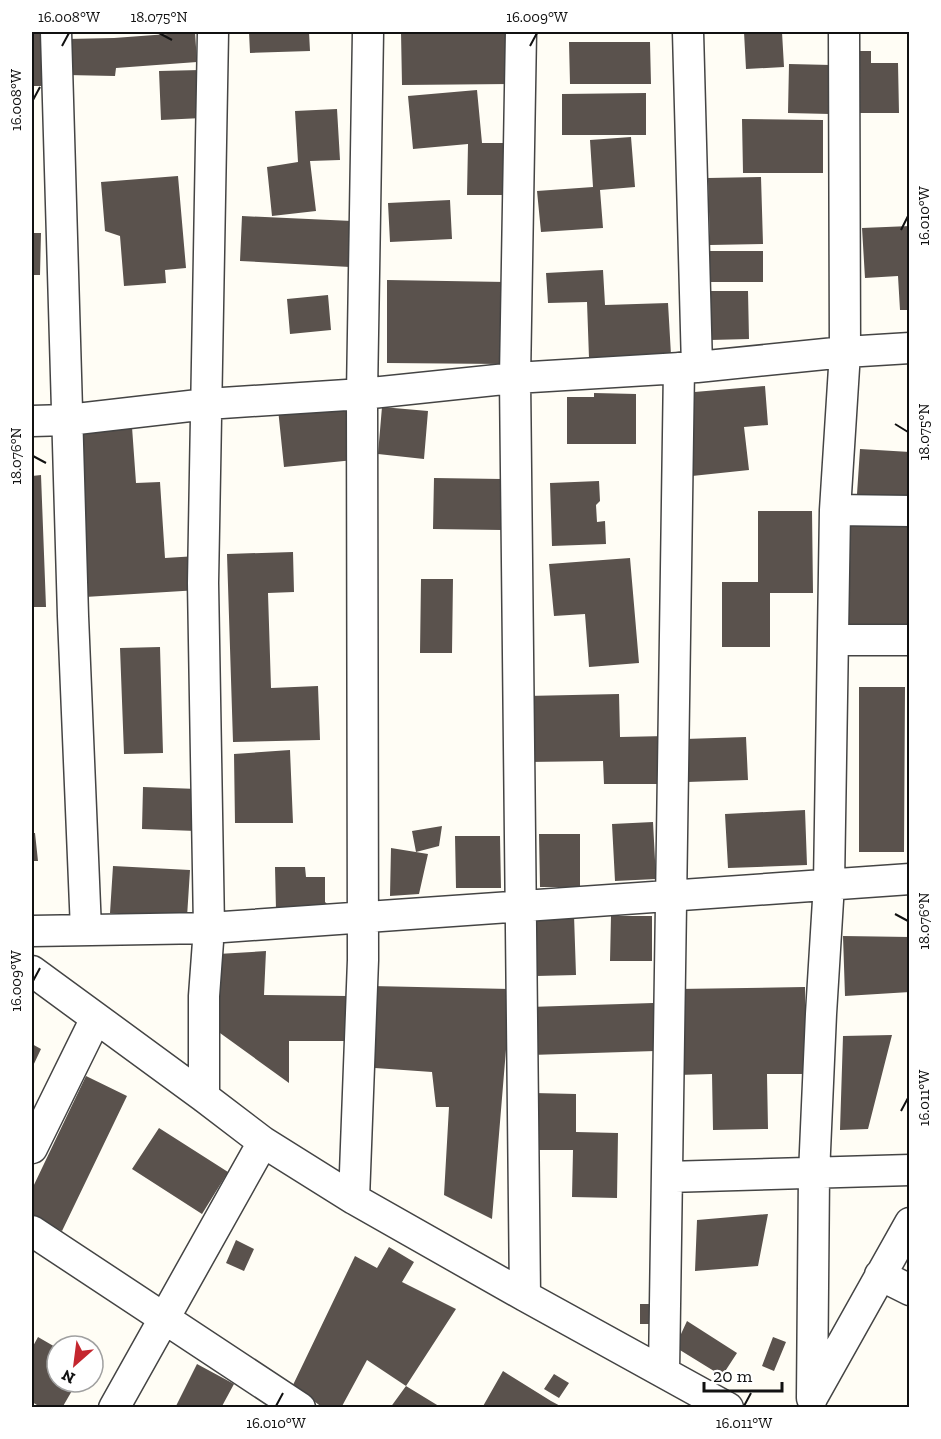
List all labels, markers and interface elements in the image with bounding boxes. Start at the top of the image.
text: 16.008°W [38,8,100,26]
text: 18.075°N [130,8,188,26]
text: 16.009°W [506,8,568,26]
text: 16.008°W [7,69,25,131]
text: 16.010°W [915,186,933,246]
text: 18.075°N [915,403,933,461]
text: 18.076°N [7,427,25,485]
text: 18.076°N [915,892,933,950]
text: 16.009°W [7,950,25,1012]
text: 16.011°W [915,1070,933,1126]
north arrow [45,1334,105,1394]
scale bar [704,1355,782,1393]
text: 20 m [713,1365,753,1387]
text: N [58,1366,78,1388]
text: 16.010°W [246,1414,306,1432]
text: 16.011°W [716,1414,772,1432]

